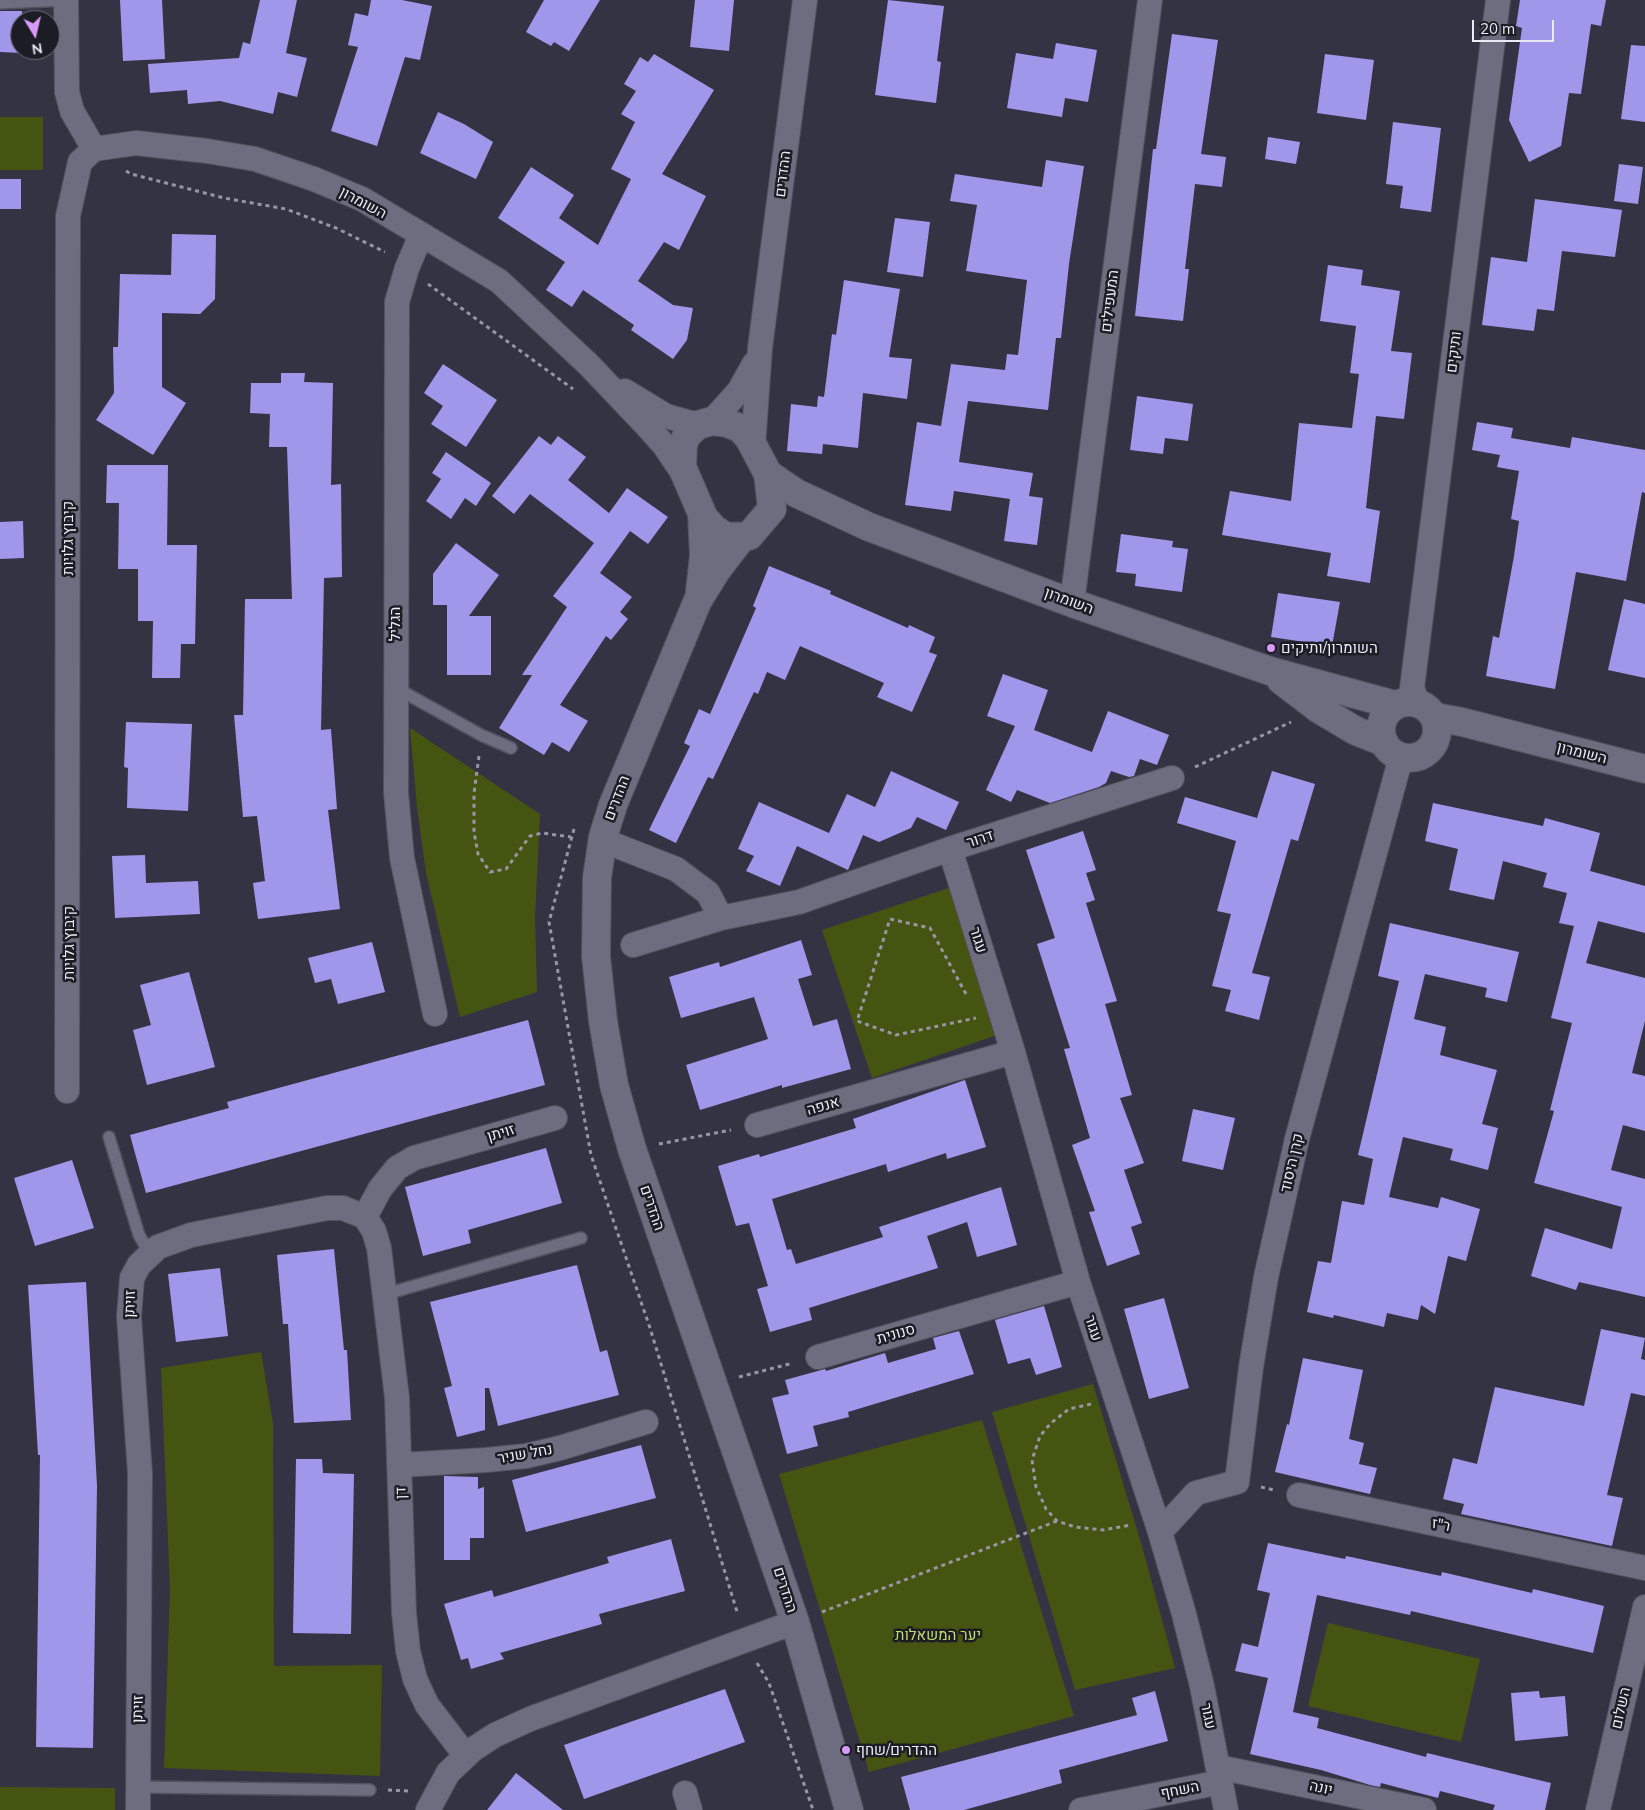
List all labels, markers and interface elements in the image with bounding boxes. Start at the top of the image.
north arrow [10,10,60,60]
scale bar [1475,10,1558,42]
text: 20 m [1480,19,1515,38]
text: N [31,39,44,59]
street label: ההדרים [771,150,795,198]
street label: השומרון [336,183,390,223]
street label: המעפילים [1097,269,1123,333]
street label: ותיקים [1443,330,1465,374]
street label: קיבוץ גלויות [59,501,77,575]
street label: השומרון [1042,584,1096,618]
street label: הגליל [386,607,404,641]
place label: השומרון/ותיקים [1281,639,1378,657]
marker: השומרון/ותיקים [1265,642,1277,654]
street label: השומרון [1555,738,1609,768]
street label: ההדרים [600,773,634,823]
street label: דרור [964,826,996,852]
street label: קיבוץ גלויות [60,906,78,980]
street label: עגור [966,925,990,955]
street label: אנפה [805,1093,841,1119]
street label: זויתן [485,1120,517,1146]
street label: קרן היסוד [1276,1132,1308,1194]
street label: ההדרים [636,1183,668,1233]
street label: זויתן [121,1290,139,1318]
street label: עגור [1080,1313,1106,1343]
street label: סנונית [875,1320,917,1348]
street label: נחל שניר [496,1440,554,1468]
street label: דן [392,1487,410,1499]
street label: ר"ז [1430,1514,1452,1536]
street label: ההדרים [769,1565,801,1615]
park label: יער המשאלות [895,1626,981,1644]
street label: השלום [1607,1685,1635,1731]
street label: זויתן [129,1695,147,1723]
street label: עגור [1197,1701,1219,1731]
place label: ההדרים/שחף [856,1741,937,1759]
marker: ההדרים/שחף [840,1744,852,1756]
street label: השחף [1159,1777,1201,1803]
street label: יונה [1308,1777,1334,1799]

